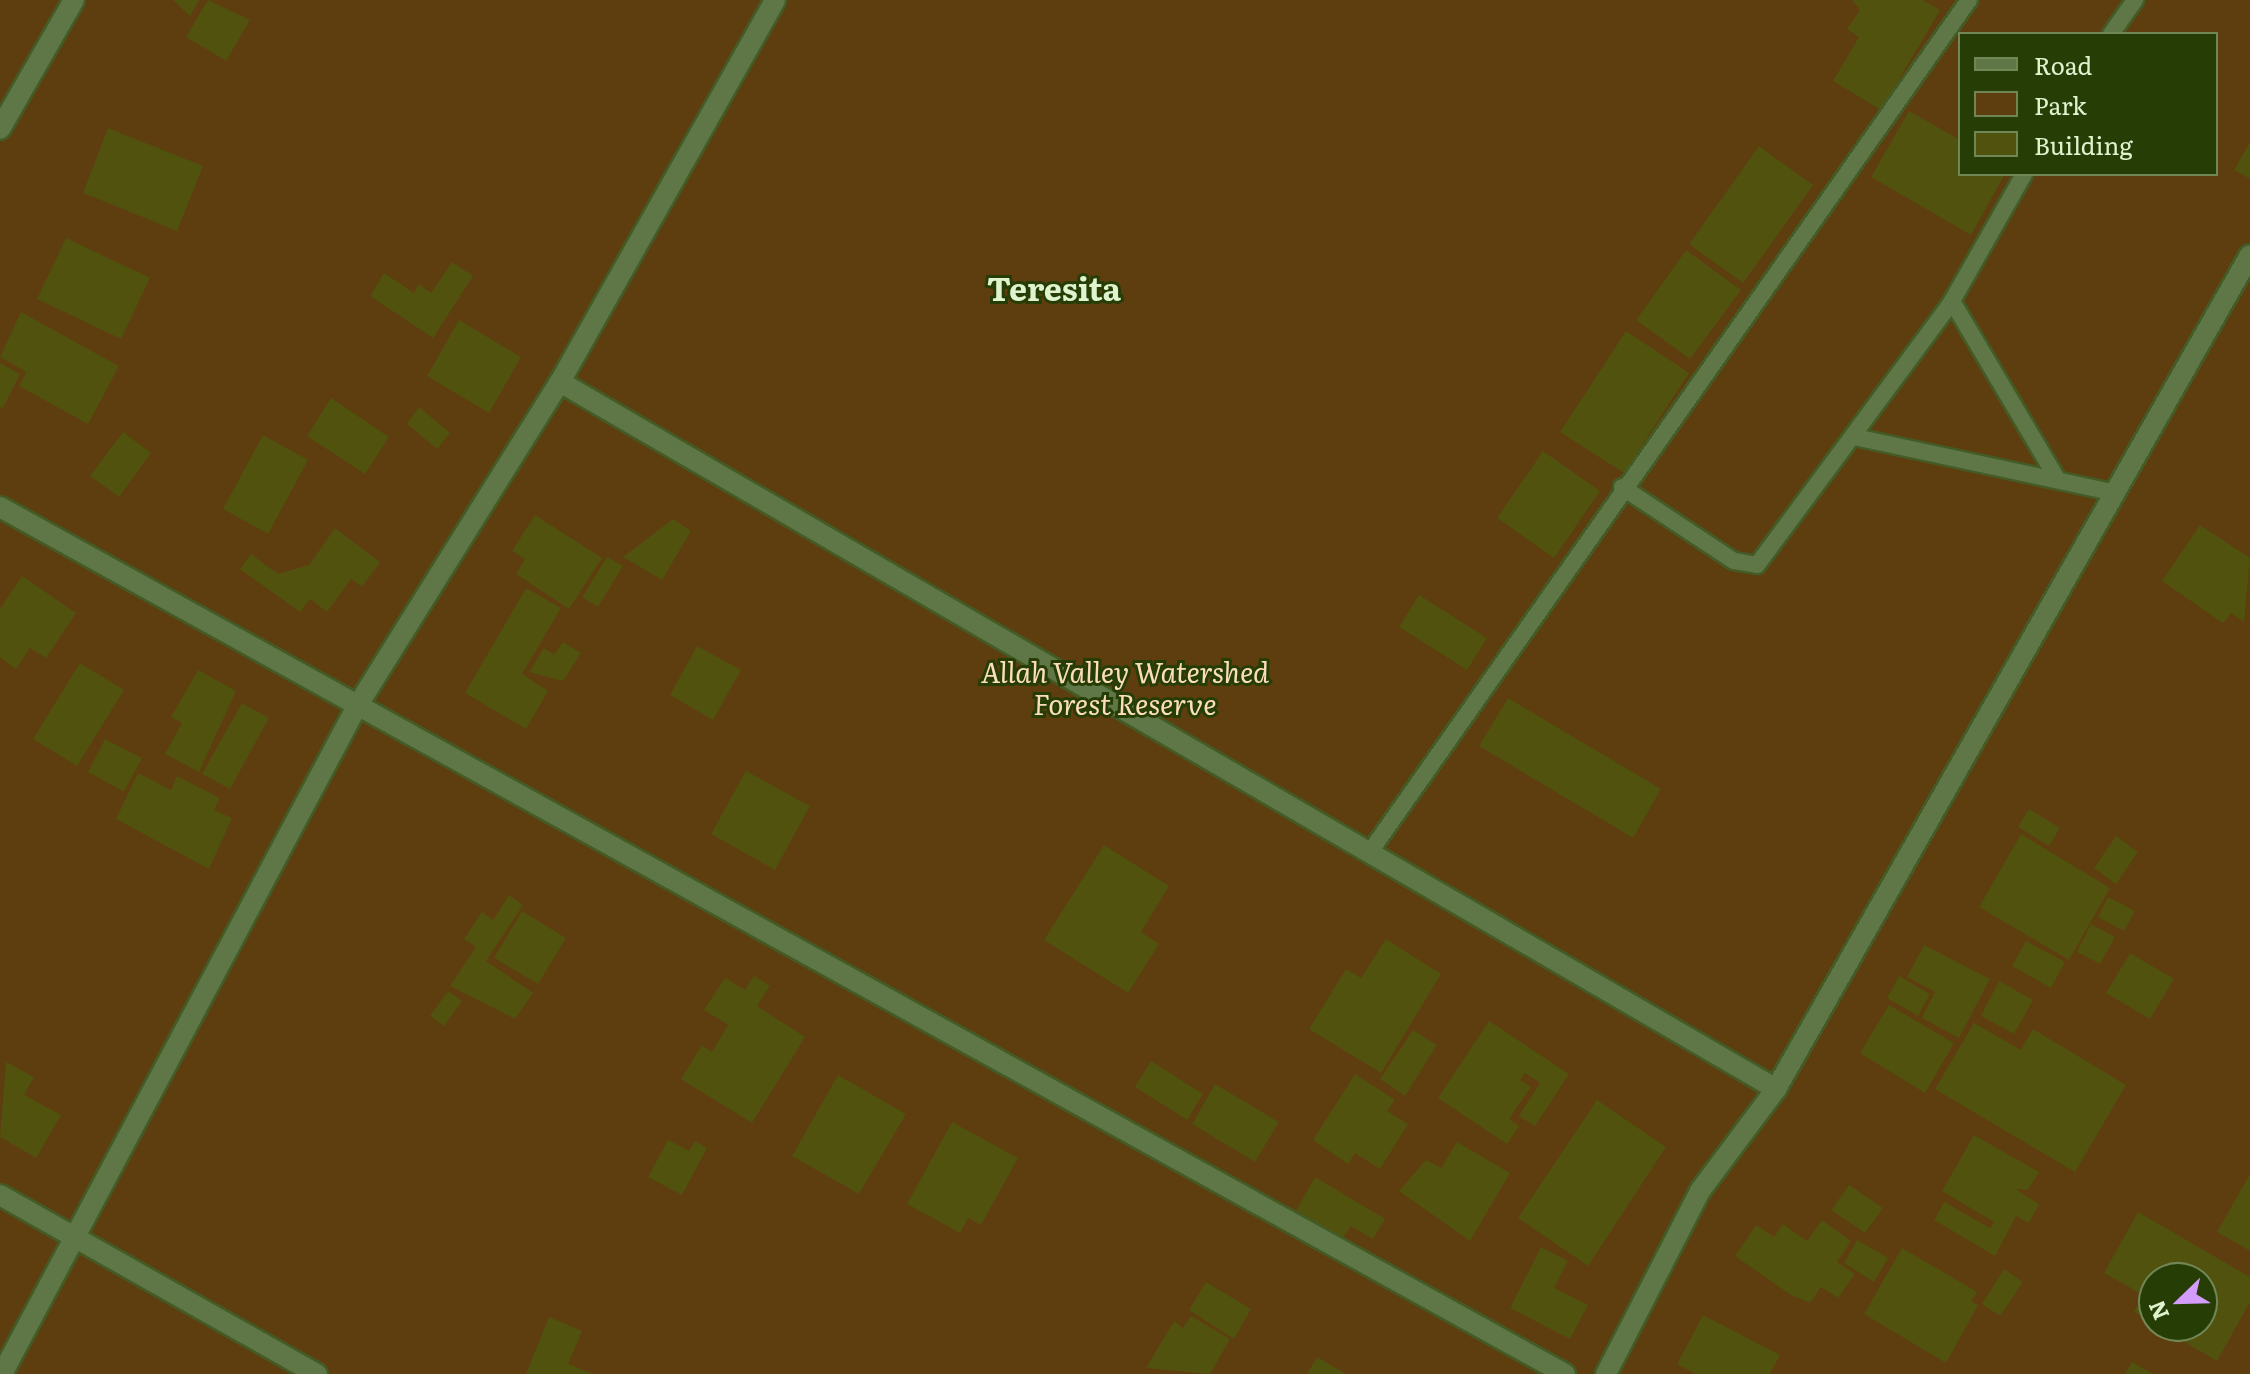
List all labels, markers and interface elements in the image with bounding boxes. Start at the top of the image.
legend [1958,32,2218,176]
text: Road [2034,47,2092,82]
text: Park [2034,87,2087,122]
text: Building [2034,127,2133,162]
district label: Teresita [987,268,1121,306]
park label: Allah Valley Watershed Forest Reserve [981,654,1269,720]
north arrow [2138,1262,2218,1342]
text: N [2138,1296,2176,1326]

